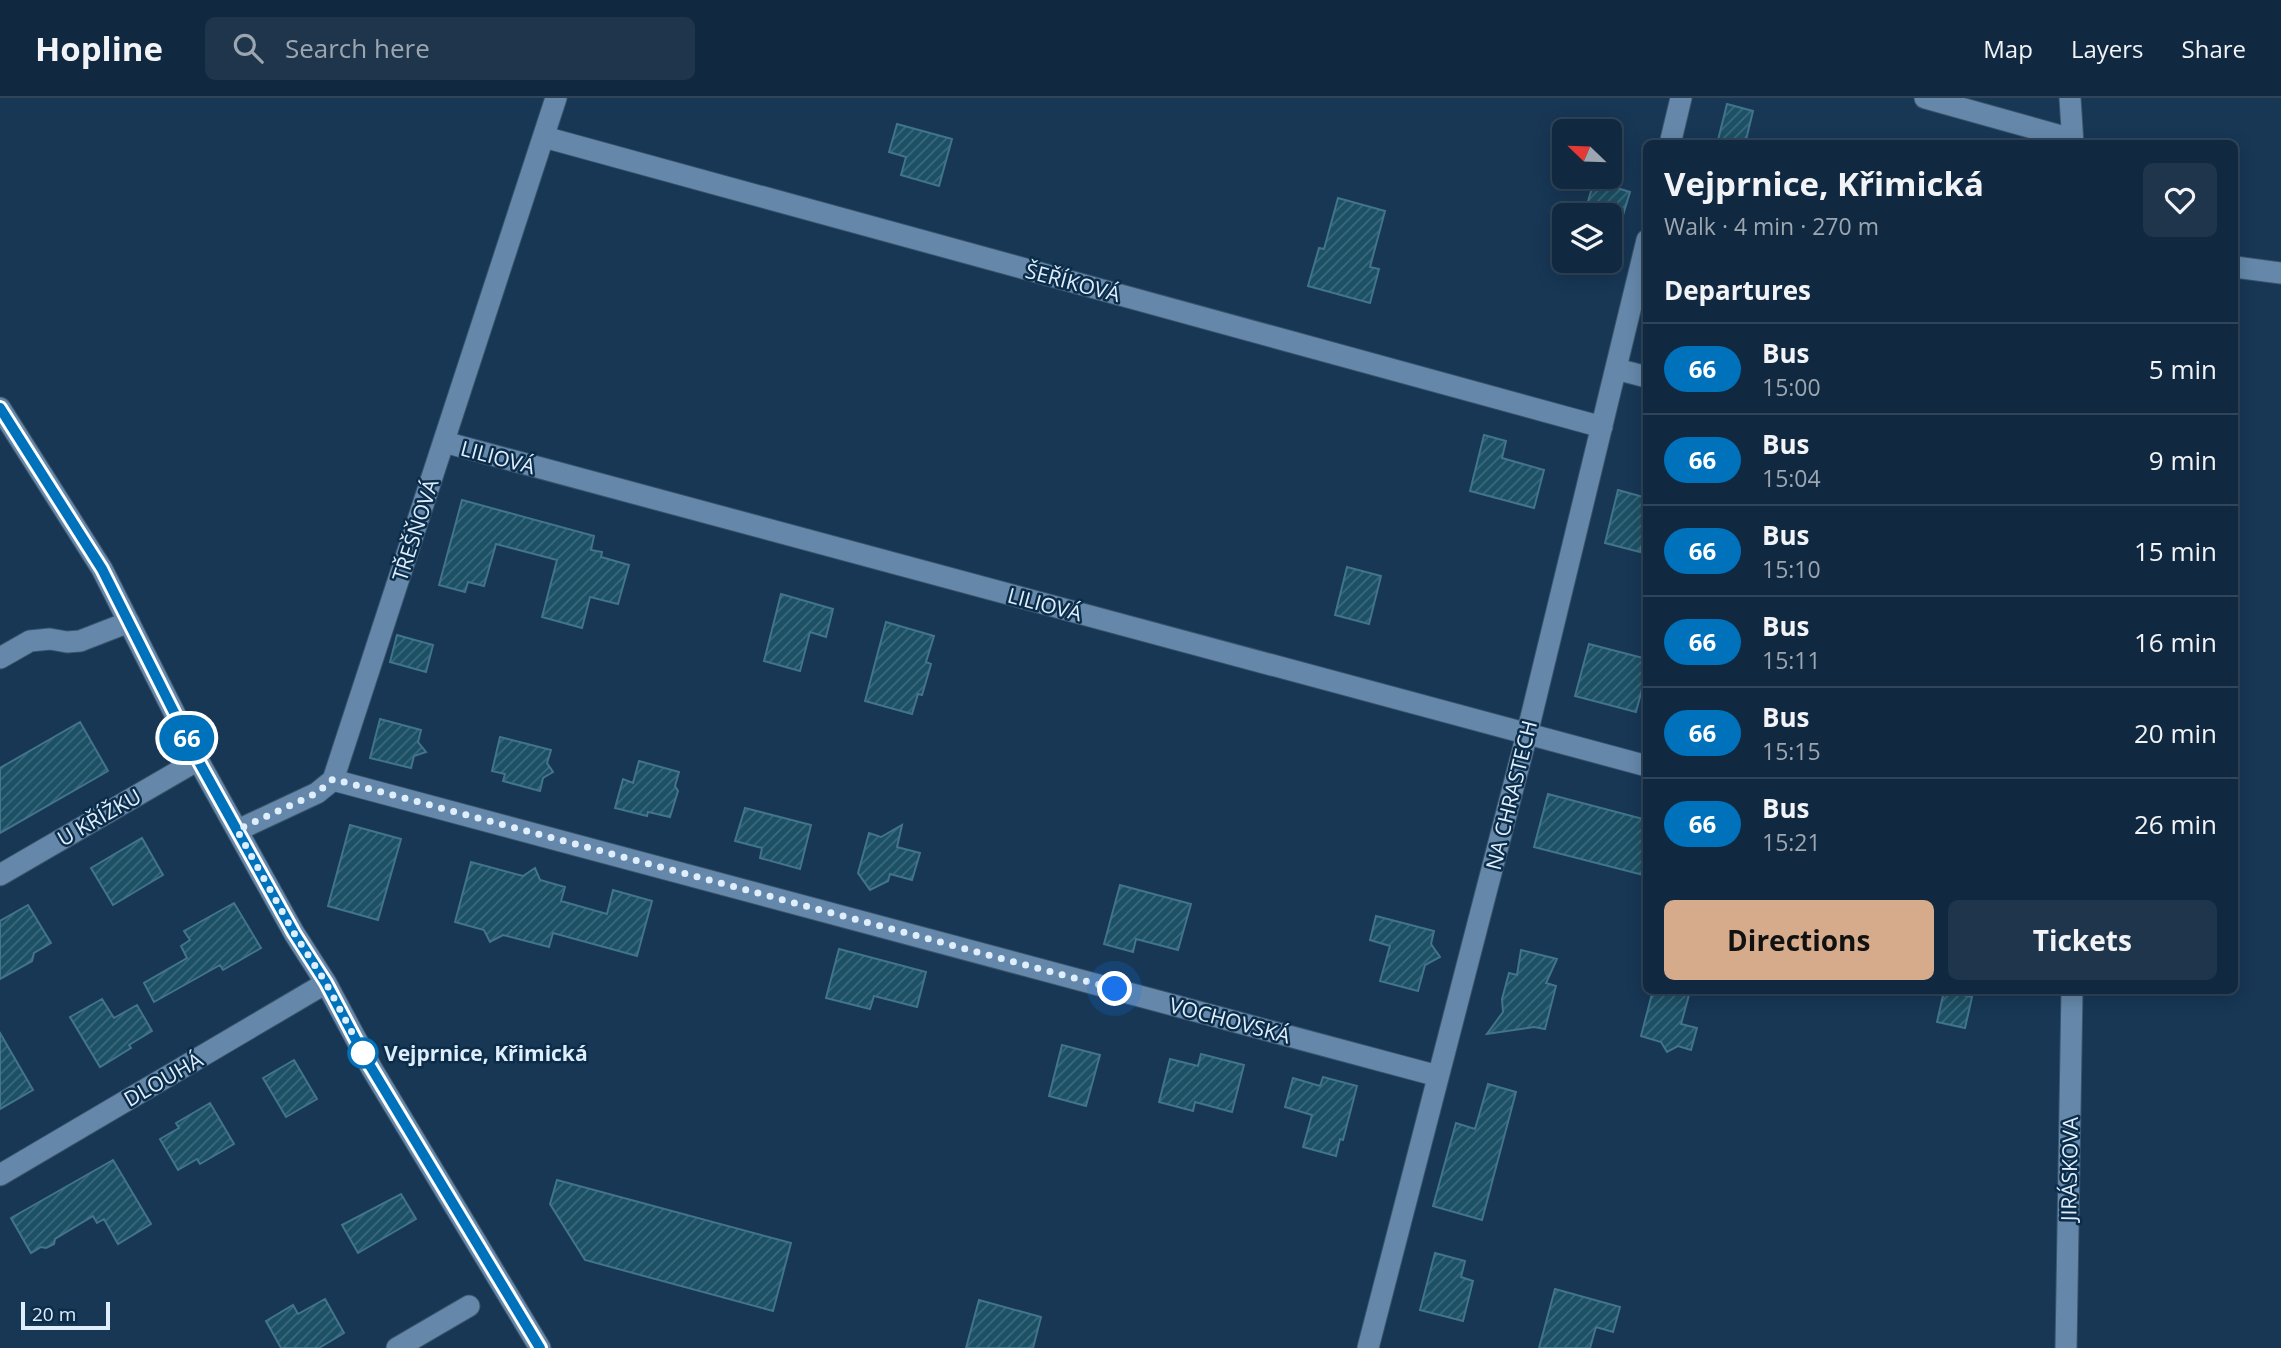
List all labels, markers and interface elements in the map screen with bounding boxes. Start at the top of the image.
search box [205,17,695,80]
text: Hopline [35,26,163,71]
icon: search [229,29,267,67]
text: Search here [285,30,430,66]
text: Map [1983,32,2033,65]
text: Layers [2071,32,2144,65]
text: Share [2182,32,2246,65]
north arrow [1552,119,1622,189]
map controls [1552,119,1622,273]
text: Vejprnice, Křimická [1664,161,1984,206]
button: heart [2143,163,2217,237]
button: layers [1552,203,1622,273]
text: Walk · 4 min · 270 m [1664,210,1879,242]
street label: ŠEŘÍKOVÁ [1023,256,1124,308]
text: Departures [1664,272,1811,308]
text: Bus [1762,335,1809,371]
text: 5 min [2149,351,2217,387]
text: 66 [1689,352,1716,385]
text: 15:00 [1762,371,1821,403]
text: Bus [1762,426,1809,462]
street label: LILIOVÁ [458,434,539,481]
text: 9 min [2149,442,2217,478]
text: 66 [1689,443,1716,476]
text: 15:04 [1762,462,1821,494]
street label: TŘEŠŇOVÁ [385,475,445,585]
text: Bus [1762,517,1809,553]
text: 15 min [2134,533,2217,569]
text: 66 [1689,534,1716,567]
text: 15:10 [1762,553,1821,585]
street label: LILIOVÁ [1005,581,1086,628]
text: Bus [1762,608,1809,644]
text: 16 min [2134,624,2217,660]
text: 66 [1689,625,1716,658]
text: 15:11 [1762,644,1821,676]
text: Bus [1762,699,1809,735]
line badge: 66 [156,715,218,761]
text: 20 min [2134,715,2217,751]
text: 66 [1689,716,1716,749]
street label: NA CHRASTECH [1479,717,1543,873]
text: 66 [173,721,201,754]
text: 15:15 [1762,735,1821,767]
street label: U KŘÍŽKU [52,782,146,852]
text: Bus [1762,790,1809,826]
text: 26 min [2134,806,2217,842]
text: 66 [1689,807,1716,840]
text: 15:21 [1762,826,1821,858]
button: Directions [1664,900,1934,980]
button: Tickets [1948,900,2217,980]
your location [1097,971,1132,1006]
street label: VOCHOVSKÁ [1166,990,1294,1050]
marker: Vejprnice, Křimická [348,1038,378,1068]
place label: Vejprnice, Křimická [384,1039,588,1067]
street label: DLOUHÁ [118,1045,208,1113]
street label: JIRÁSKOVA [2054,1116,2084,1223]
scale bar [21,1299,110,1331]
text: 20 m [32,1301,76,1327]

